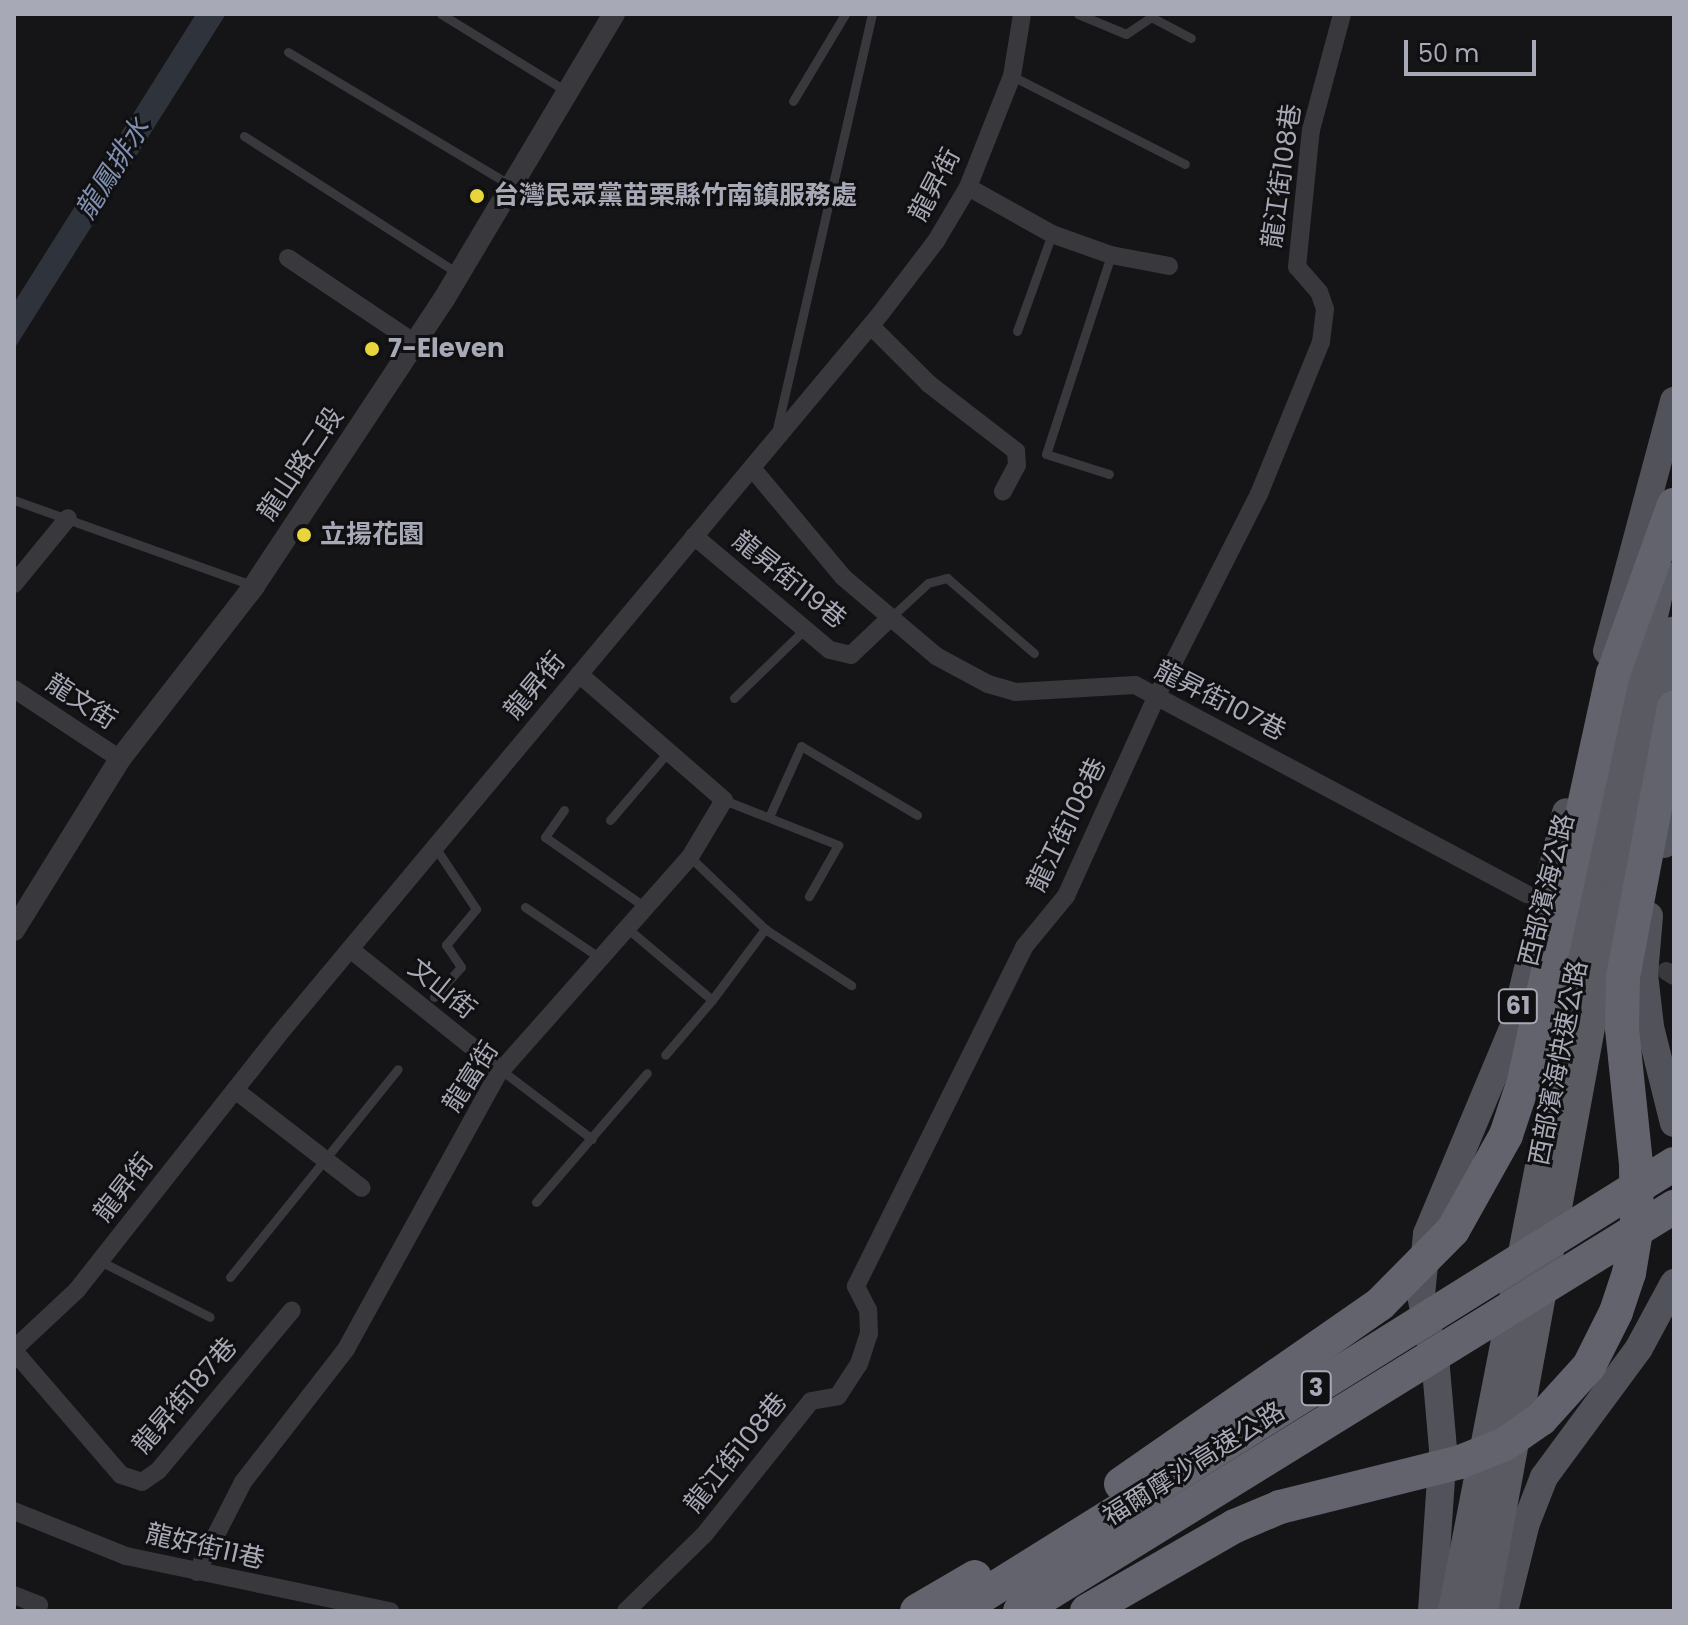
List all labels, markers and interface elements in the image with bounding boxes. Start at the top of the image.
scale bar [1408,24,1540,74]
text: 50 m [1418,37,1479,70]
street label: 龍江街108巷 [1256,102,1308,250]
water label: 龍鳳排水 [69,113,157,225]
street label: 龍昇街 [903,143,967,227]
place label: 台灣民眾黨苗栗縣竹南鎮服務處 [493,180,857,212]
marker: 台灣民眾黨苗栗縣竹南鎮服務處 [468,187,486,205]
place label: 7-Eleven [388,333,505,365]
marker: 7-Eleven [363,340,381,358]
street label: 龍山路二段 [252,401,350,527]
place label: 立揚花園 [320,519,424,551]
street label: 龍昇街119巷 [726,525,852,635]
marker: 立揚花園 [295,526,313,544]
street label: 龍昇街 [498,646,572,726]
street label: 龍昇街107巷 [1149,655,1291,747]
street label: 龍文街 [40,668,122,736]
street label: 龍江街108巷 [1021,753,1113,897]
street label: 西部濱海公路 [1513,811,1581,969]
street label: 文山街 [402,952,482,1026]
street label: 西部濱海快速公路 [1524,958,1594,1168]
road number: 61 [1496,986,1540,1026]
street label: 龍富街 [437,1036,505,1118]
street label: 龍昇街 [88,1148,160,1228]
street label: 龍昇街187巷 [126,1332,244,1460]
road number: 3 [1300,1368,1332,1408]
street label: 龍江街108巷 [678,1387,794,1519]
street label: 福爾摩沙高速公路 [1098,1396,1290,1532]
street label: 龍好街11巷 [143,1518,267,1576]

